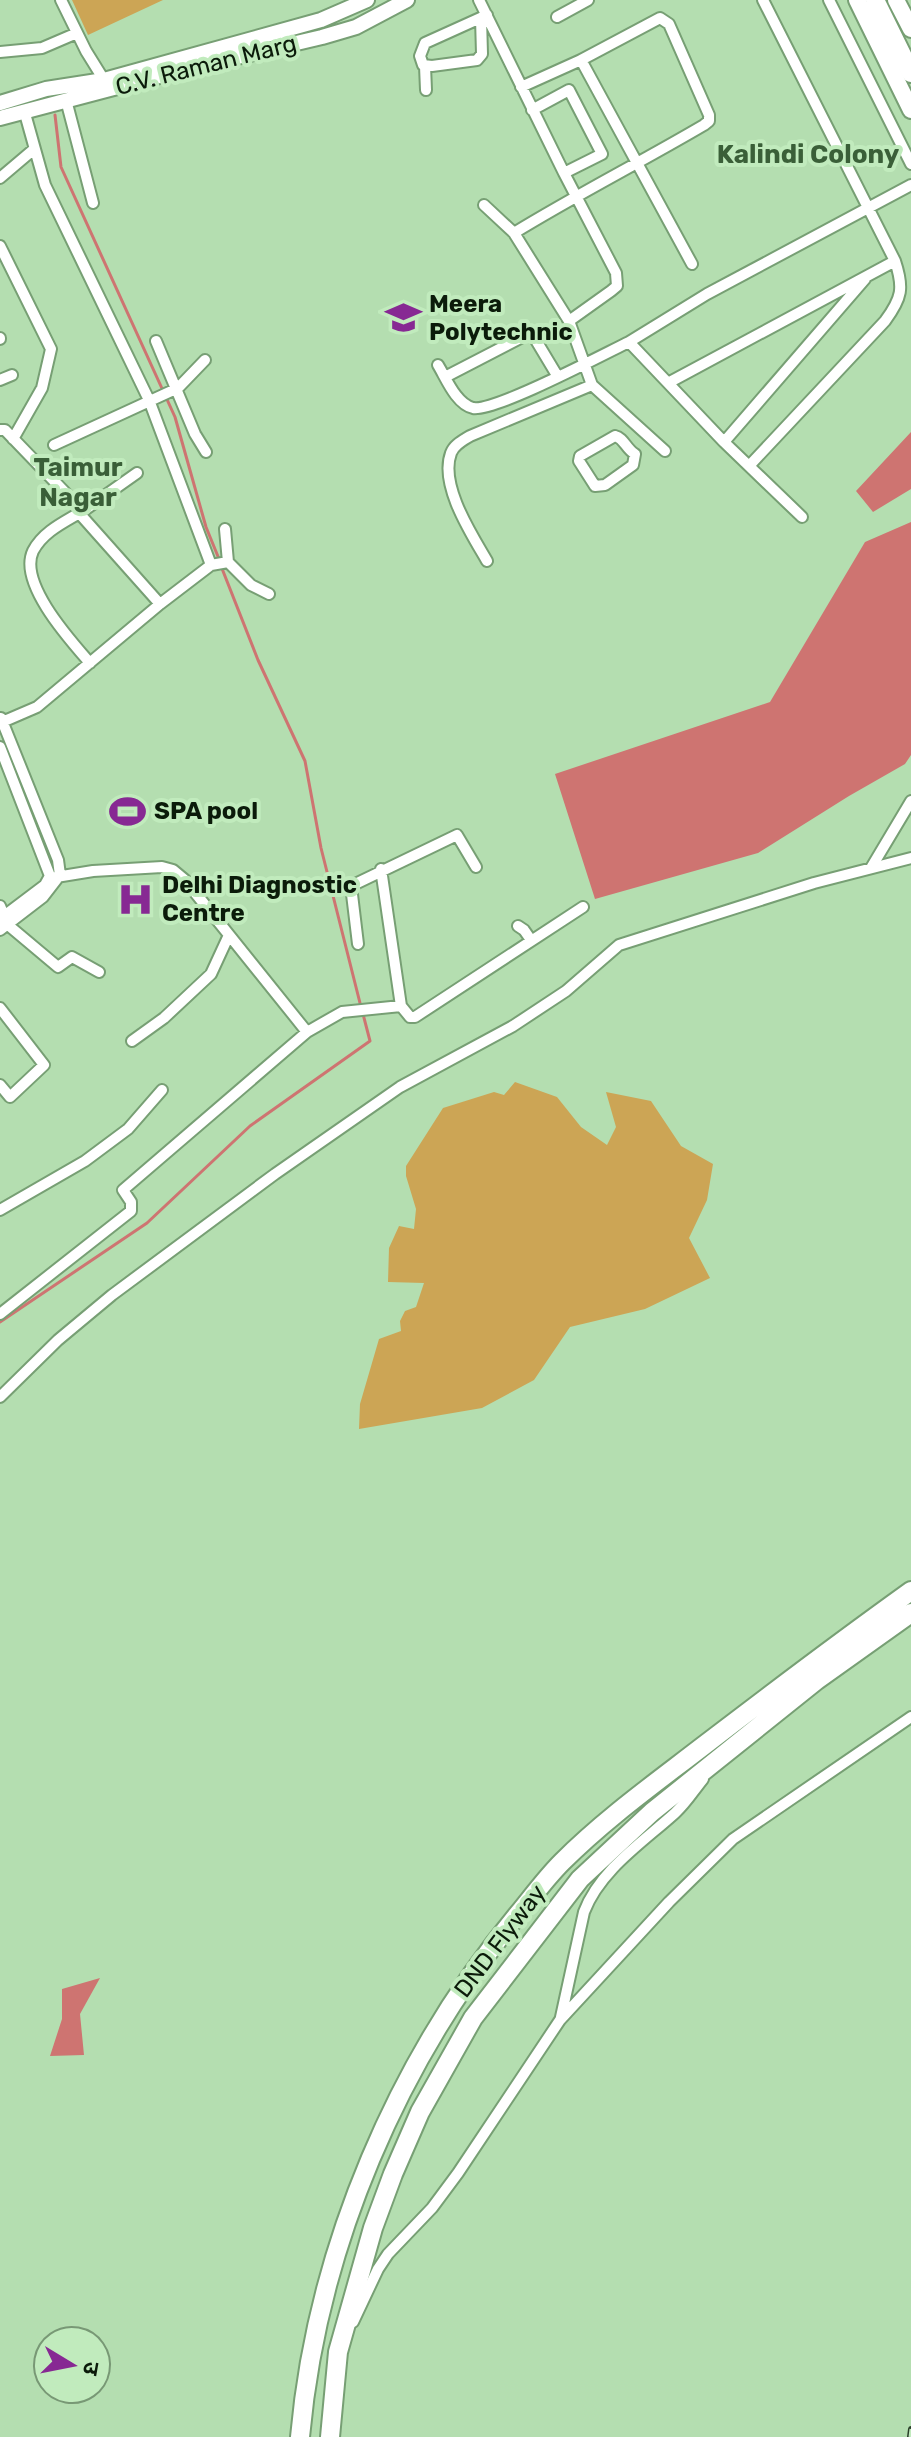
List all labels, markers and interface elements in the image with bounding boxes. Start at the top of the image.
street label: C.V. Raman Marg [113,29,299,101]
district label: Kalindi Colony [717,139,900,170]
place label: Meera Polytechnic [429,290,573,346]
school or university icon: Meera Polytechnic [384,299,422,337]
district label: Taimur Nagar [33,452,123,513]
sports icon: SPA pool [109,792,147,830]
place label: SPA pool [154,797,258,825]
place label: Delhi Diagnostic Centre [162,871,357,927]
hospital icon: Delhi Diagnostic Centre [117,880,155,918]
street label: DND Flyway [449,1879,551,2003]
north arrow [32,2325,112,2405]
text: उ [77,2360,106,2378]

